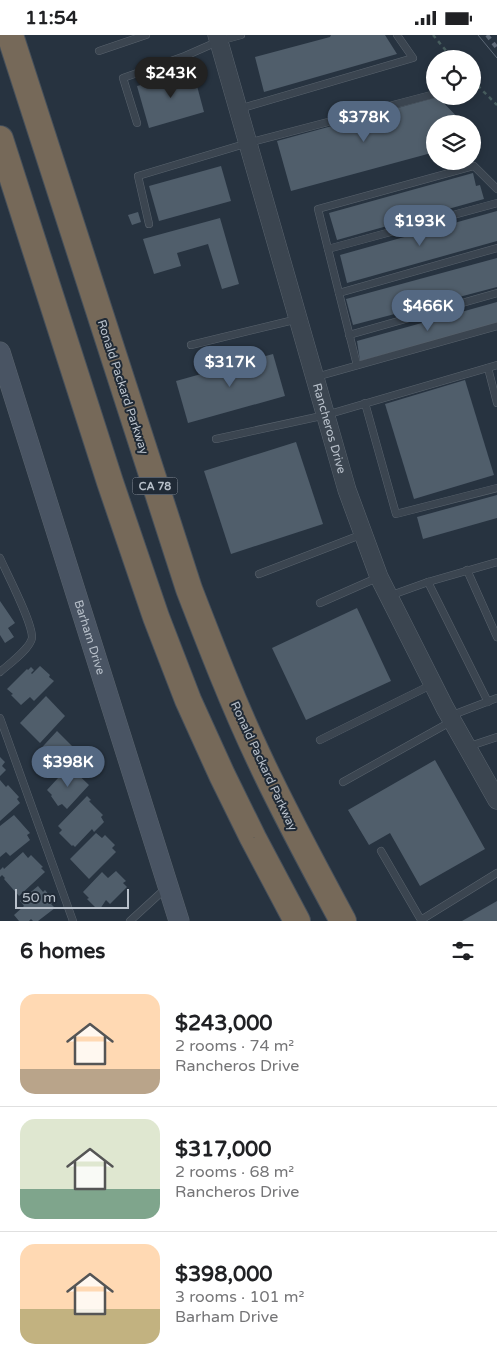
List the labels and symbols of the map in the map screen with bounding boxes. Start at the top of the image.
pin: $243K [136,57,206,99]
pin: $378K [329,101,399,143]
pin: $193K [385,205,455,247]
pin: $466K [393,289,463,332]
street label: Ronald Packard Parkway [95,318,152,457]
pin: $317K [195,345,265,388]
street label: Rancheros Drive [310,381,349,475]
road number: CA 78 [132,477,178,495]
street label: Barham Drive [71,598,108,676]
street label: Ronald Packard Parkway [228,699,300,833]
pin: $398K [33,745,103,788]
scale bar [15,886,129,909]

